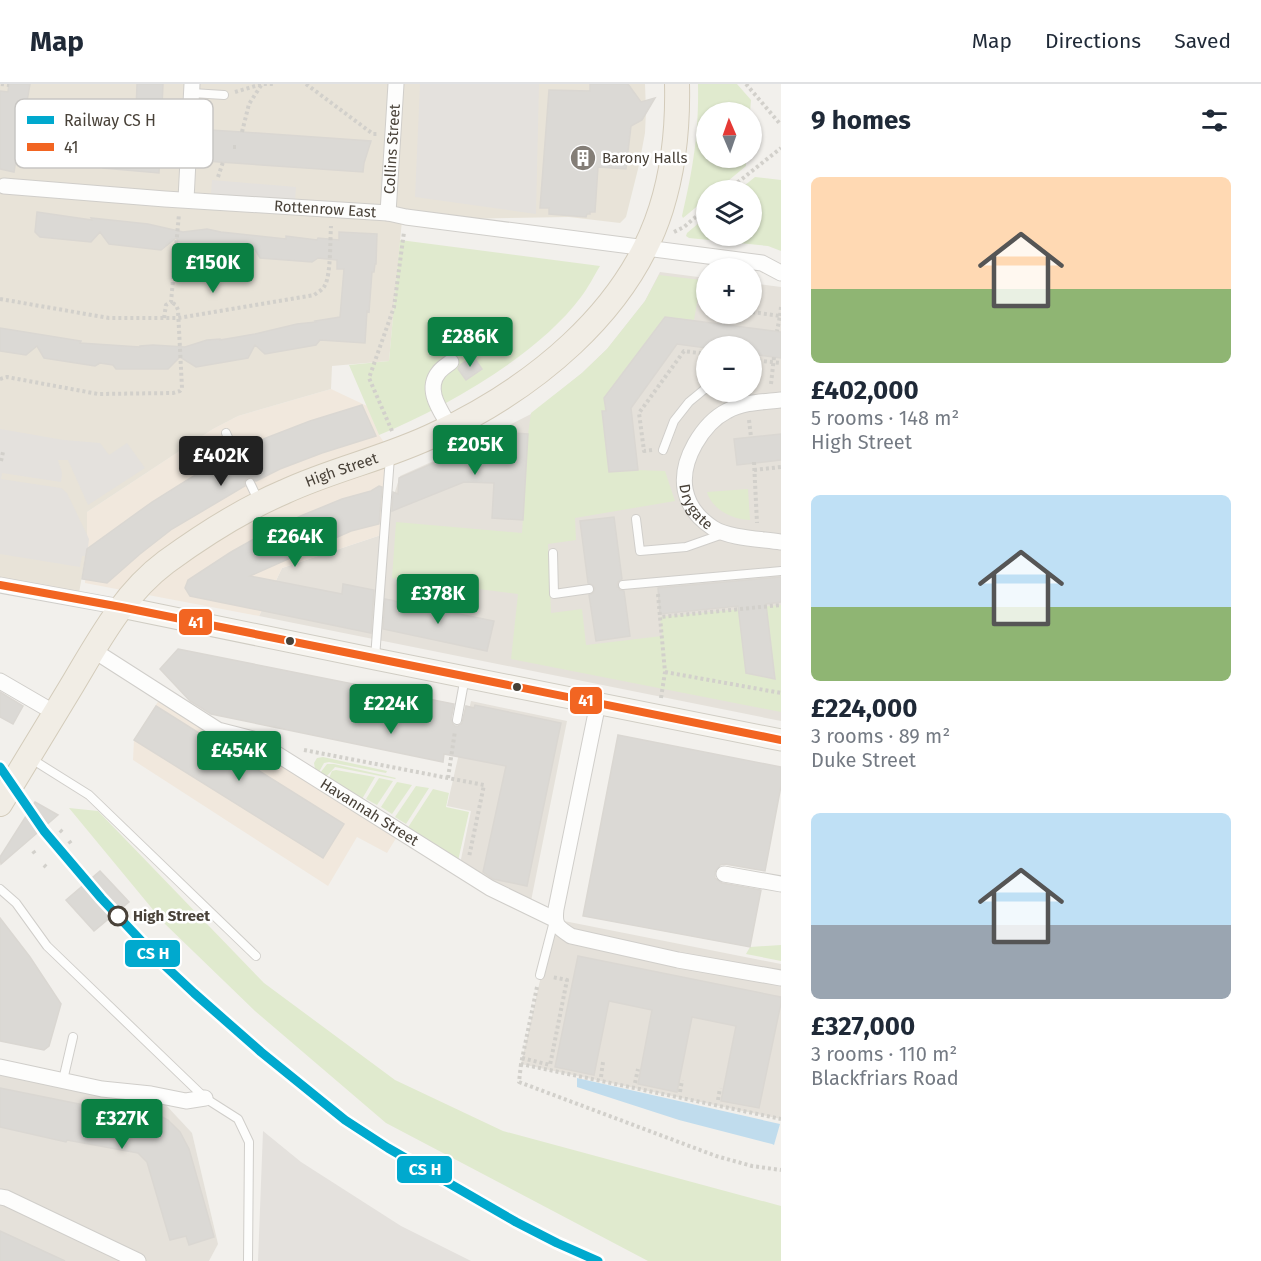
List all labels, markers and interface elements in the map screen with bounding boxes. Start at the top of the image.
text: Map [30,25,84,58]
text: Map [972,28,1012,54]
text: Directions [1045,28,1141,54]
text: Saved [1174,28,1231,54]
legend [15,99,213,168]
north arrow [696,102,762,168]
map controls [696,102,762,402]
street label: Collins Street [380,103,404,195]
icon: filters [1198,104,1231,137]
text: 9 homes [811,105,911,136]
text: Railway CS H [64,111,156,130]
text: 41 [64,138,79,157]
building icon: Barony Halls [568,143,598,173]
place label: Barony Halls [602,149,687,167]
button: layers [696,180,762,246]
street label: Rottenrow East [273,197,377,221]
icon: home [967,216,1075,324]
pin: £150K [171,243,255,294]
text: £150K [186,250,240,274]
button: + [696,258,762,324]
pin: £286K [428,317,512,368]
text: £286K [442,324,498,348]
button: − [696,336,762,402]
text: £402,000 [811,375,919,406]
text: 5 rooms · 148 m² [811,406,959,430]
pin: £205K [433,425,517,476]
text: High Street [811,430,912,454]
text: £205K [447,432,503,456]
pin: £402K [179,436,263,487]
text: £402K [193,443,249,467]
street label: High Street [302,449,381,491]
street label: Drygate [675,483,716,534]
pin: £264K [253,517,337,568]
text: £264K [267,524,323,548]
icon: home [967,534,1075,642]
pin: £378K [396,574,480,625]
text: £378K [411,581,465,605]
line badge: 41 [178,608,213,636]
text: 41 [188,613,204,632]
unlabelled marker [284,635,296,647]
unlabelled marker [511,681,523,693]
pin: £224K [349,684,433,735]
line badge: 41 [569,686,603,715]
text: £224K [364,691,418,715]
text: 41 [578,691,594,710]
text: £224,000 [811,693,917,724]
text: 3 rooms · 89 m² [811,724,950,748]
pin: £454K [197,731,281,782]
text: £454K [211,738,267,762]
text: Duke Street [811,748,916,772]
street label: Havannah Street [317,775,422,850]
icon: home [967,852,1075,960]
marker: High Street [108,906,128,926]
place label: High Street [133,907,210,925]
line badge: CS H [124,939,181,968]
text: CS H [137,944,169,963]
text: £327,000 [811,1011,915,1042]
text: 3 rooms · 110 m² [811,1042,957,1066]
text: Blackfriars Road [811,1066,959,1090]
pin: £327K [80,1099,164,1150]
text: £327K [95,1106,149,1130]
line badge: CS H [396,1155,453,1184]
text: CS H [409,1160,441,1179]

